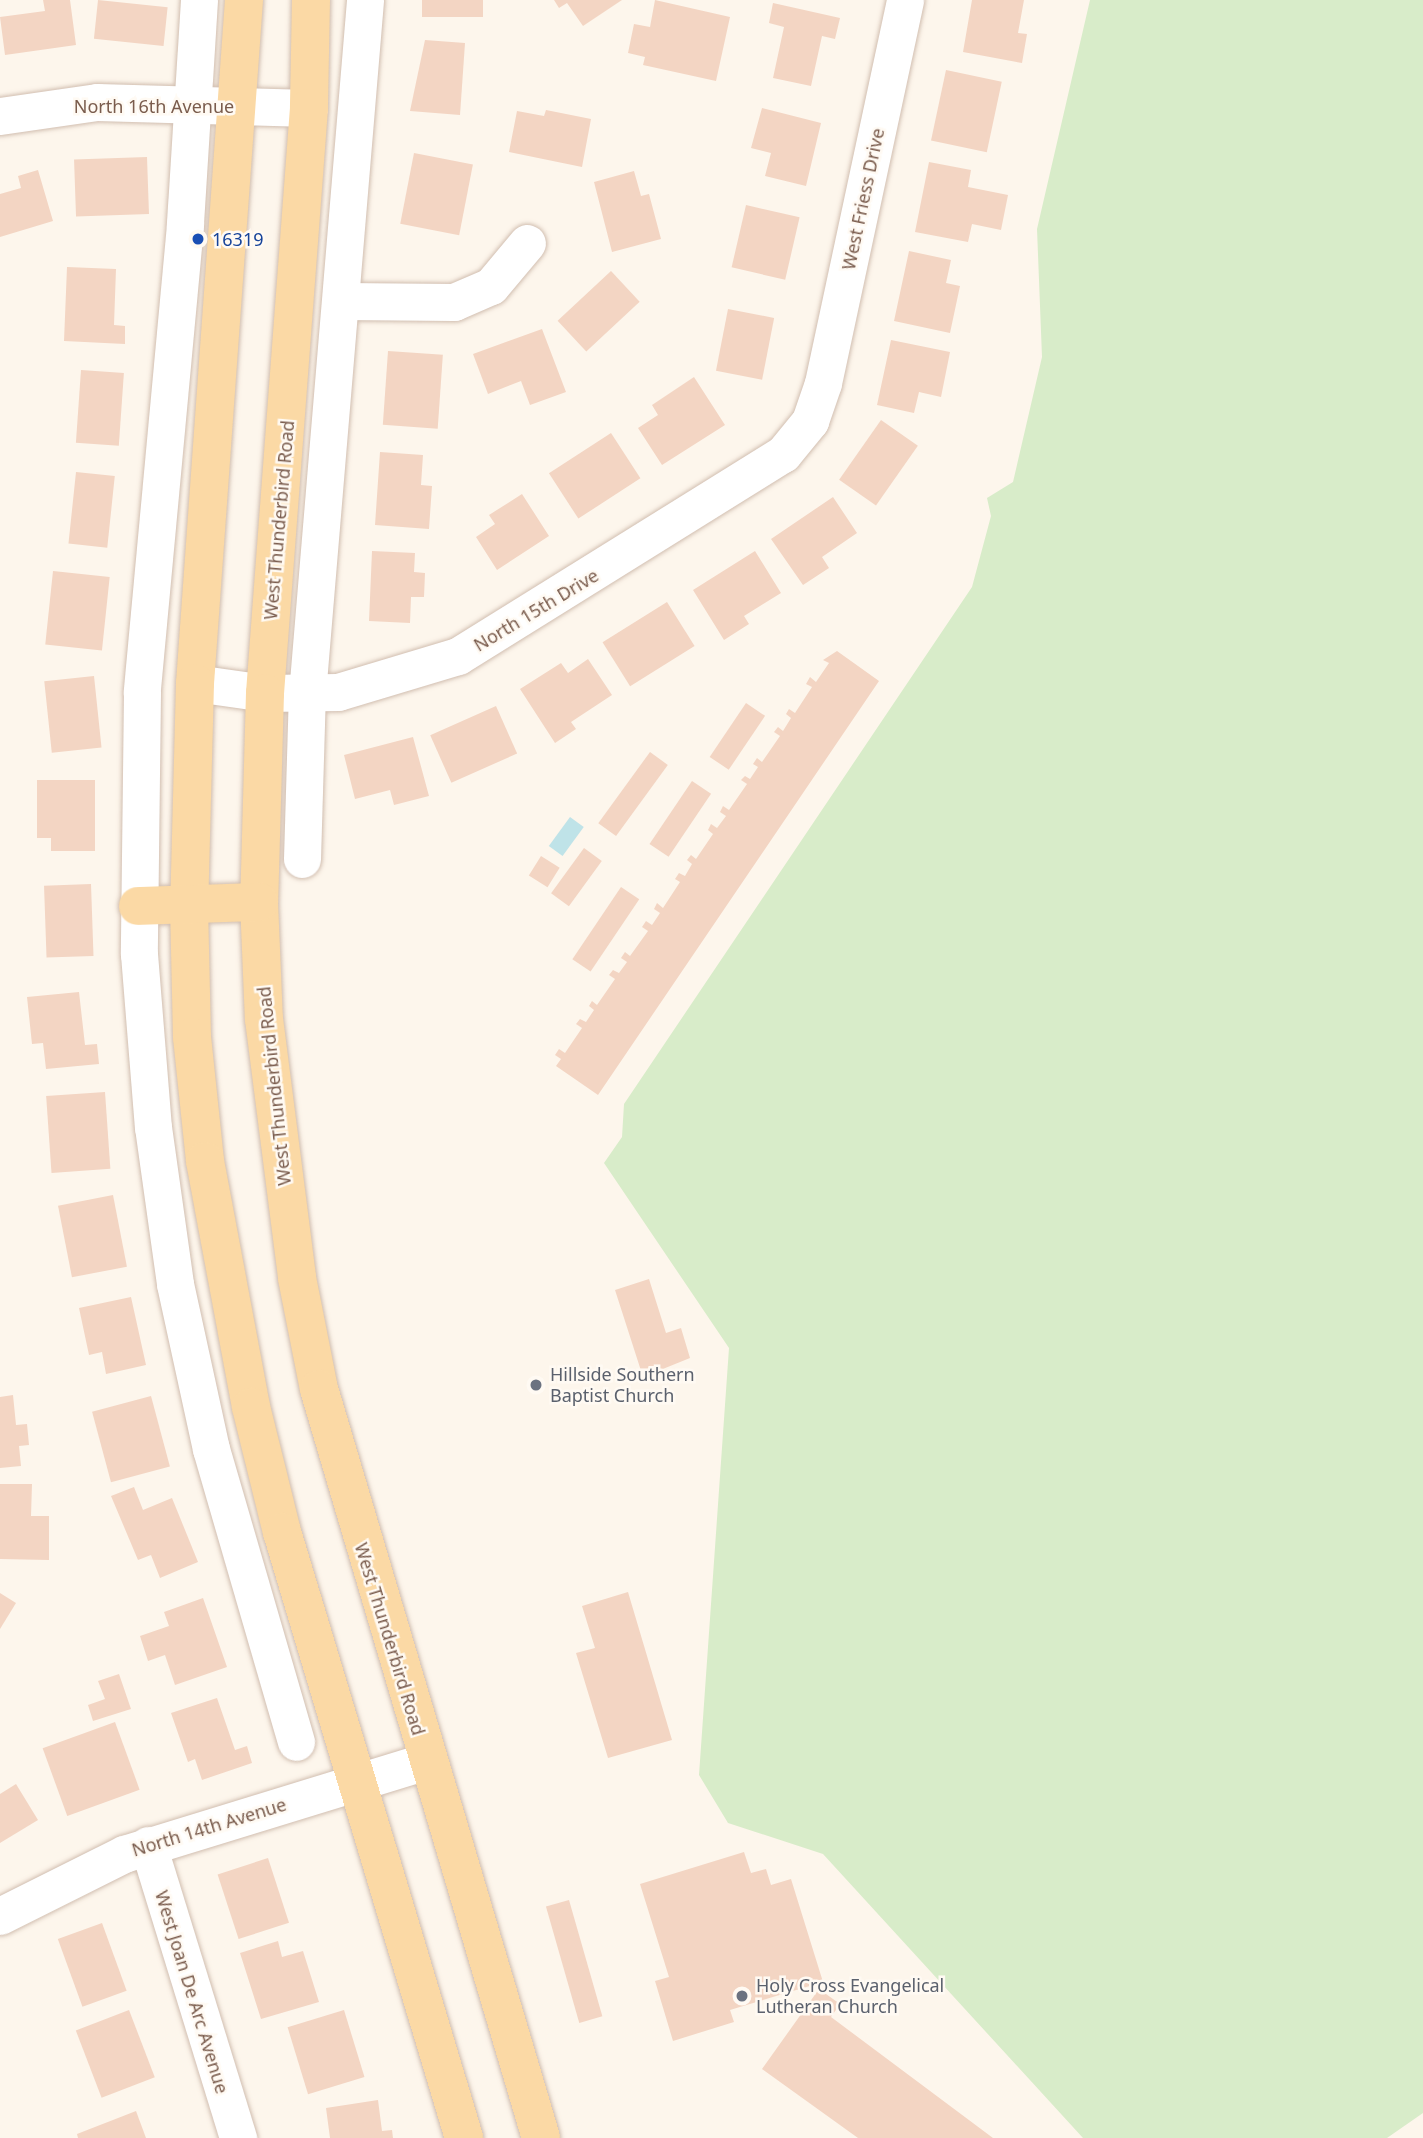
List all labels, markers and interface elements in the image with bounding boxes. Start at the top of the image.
street label: North 16th Avenue [74,95,234,117]
street label: West Friess Drive [837,126,889,272]
place label: 16319 [212,228,263,250]
marker: 16319 [190,231,206,247]
street label: West Thunderbird Road [260,419,298,621]
street label: North 15th Drive [470,564,602,656]
street label: West Thunderbird Road [253,985,295,1187]
place label: Hillside Southern Baptist Church [550,1364,695,1406]
marker: Hillside Southern Baptist Church [528,1377,544,1393]
street label: West Thunderbird Road [350,1540,430,1738]
street label: North 14th Avenue [129,1793,289,1861]
street label: West Joan De Arc Avenue [151,1888,233,2096]
place label: Holy Cross Evangelical Lutheran Church [756,1975,944,2018]
marker: Holy Cross Evangelical Lutheran Church [734,1988,750,2004]

